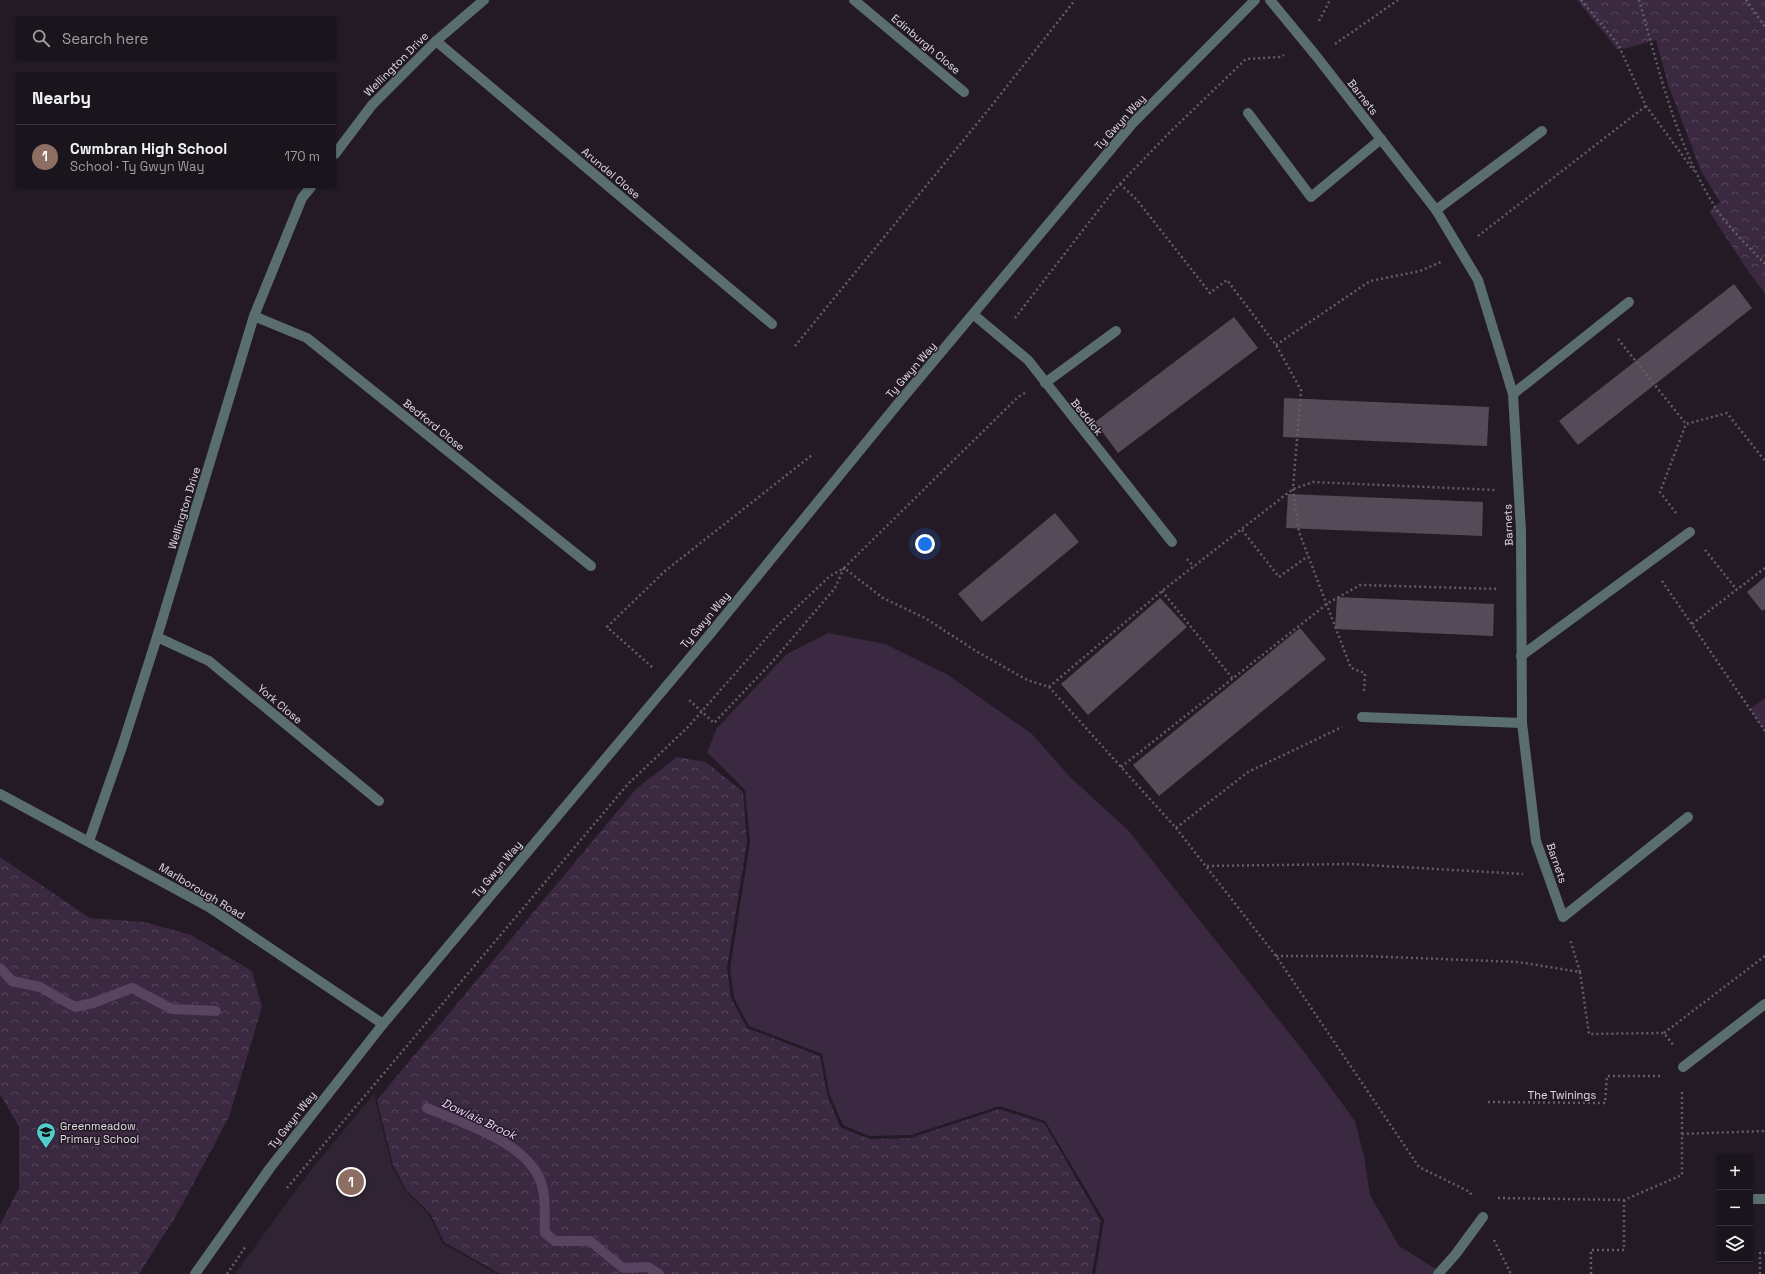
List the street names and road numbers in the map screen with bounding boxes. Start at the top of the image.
street label: Edinburgh Close [889,11,963,77]
street label: Wellington Drive [361,29,431,99]
street label: Barnets [1345,76,1381,118]
street label: Ty Gwyn Way [1091,91,1149,153]
street label: Arundel Close [579,144,643,202]
street label: Ty Gwyn Way [883,339,939,401]
street label: Bedford Close [400,396,468,454]
street label: Beddick [1068,396,1106,438]
street label: Wellington Drive [165,465,203,551]
street label: Barnets [1500,504,1516,546]
street label: Ty Gwyn Way [677,589,733,651]
street label: York Close [255,681,305,727]
street label: Ty Gwyn Way [469,838,525,900]
street label: Barnets [1544,841,1570,885]
street label: Marlborough Road [157,860,247,922]
street label: Ty Gwyn Way [265,1088,319,1152]
street label: The Twinings [1528,1088,1596,1102]

